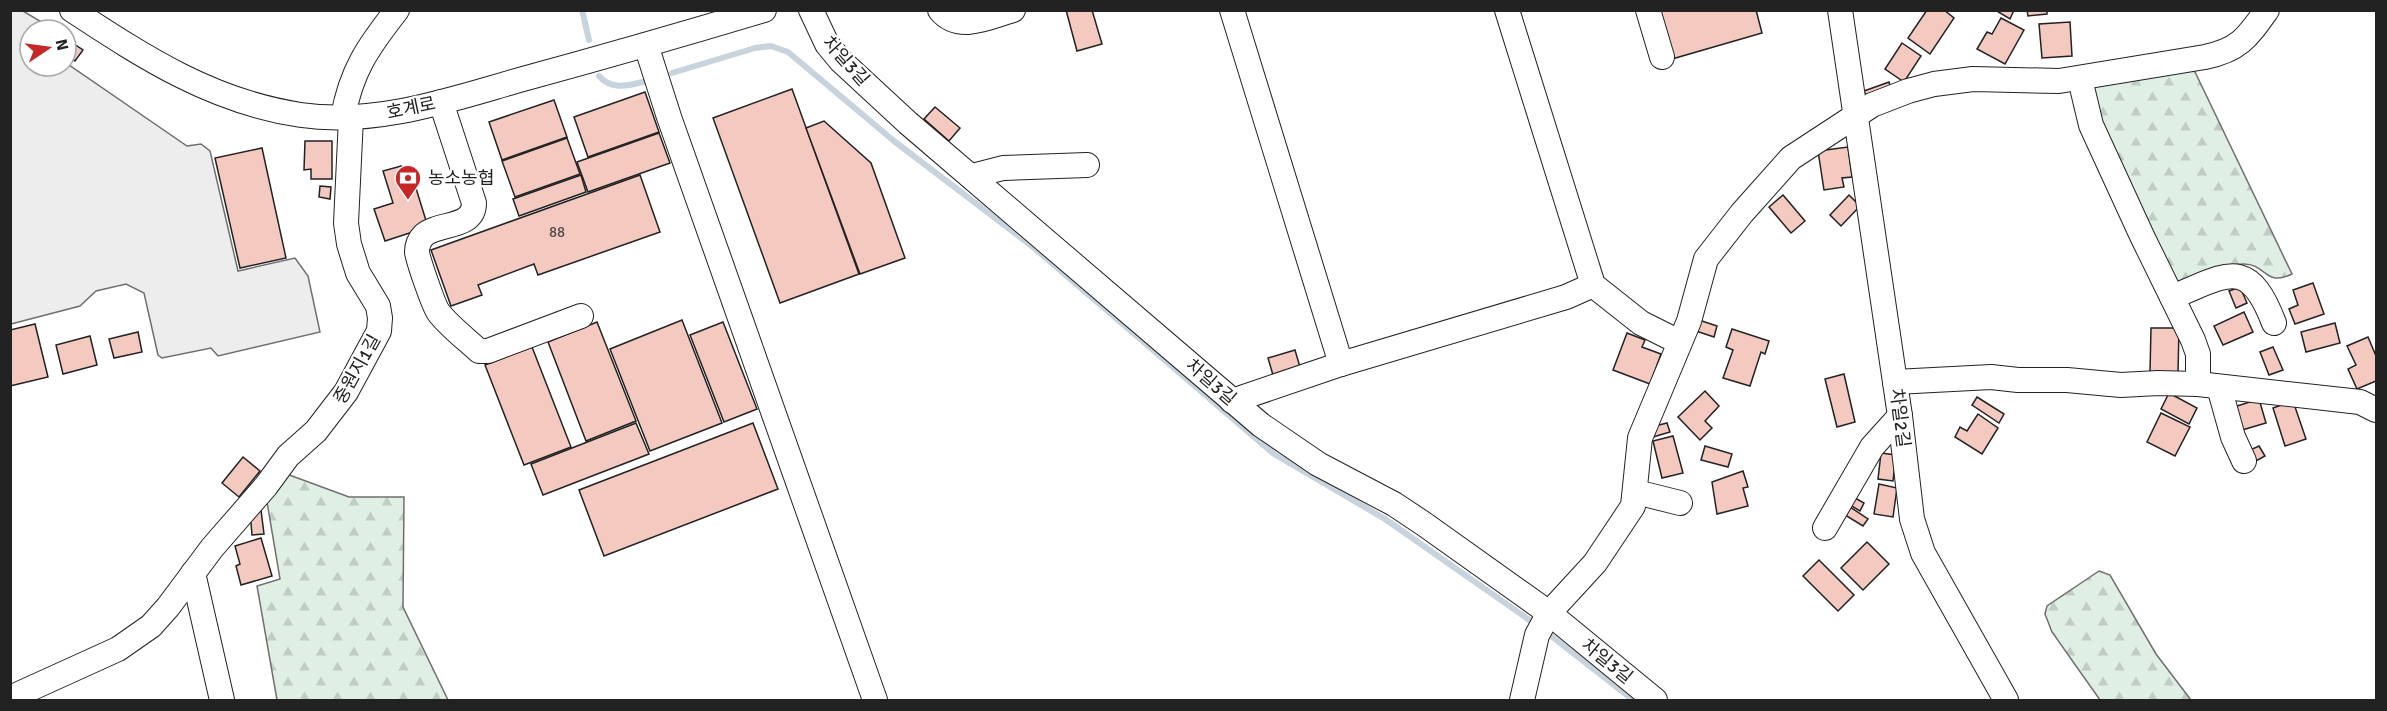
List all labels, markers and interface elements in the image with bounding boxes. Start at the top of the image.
north arrow [18,18,78,78]
street label: 차일3길 [818,32,874,90]
text: N [51,37,73,53]
street label: 호계로 [384,92,438,124]
bank icon: 농소농협 [393,163,423,201]
place label: 농소농협 [428,167,494,189]
house number: 88 [549,223,565,241]
street label: 중원지1길 [329,330,385,408]
street label: 차일3길 [1181,354,1241,410]
street label: 차일2길 [1885,387,1915,449]
street label: 차일3길 [1577,634,1637,688]

